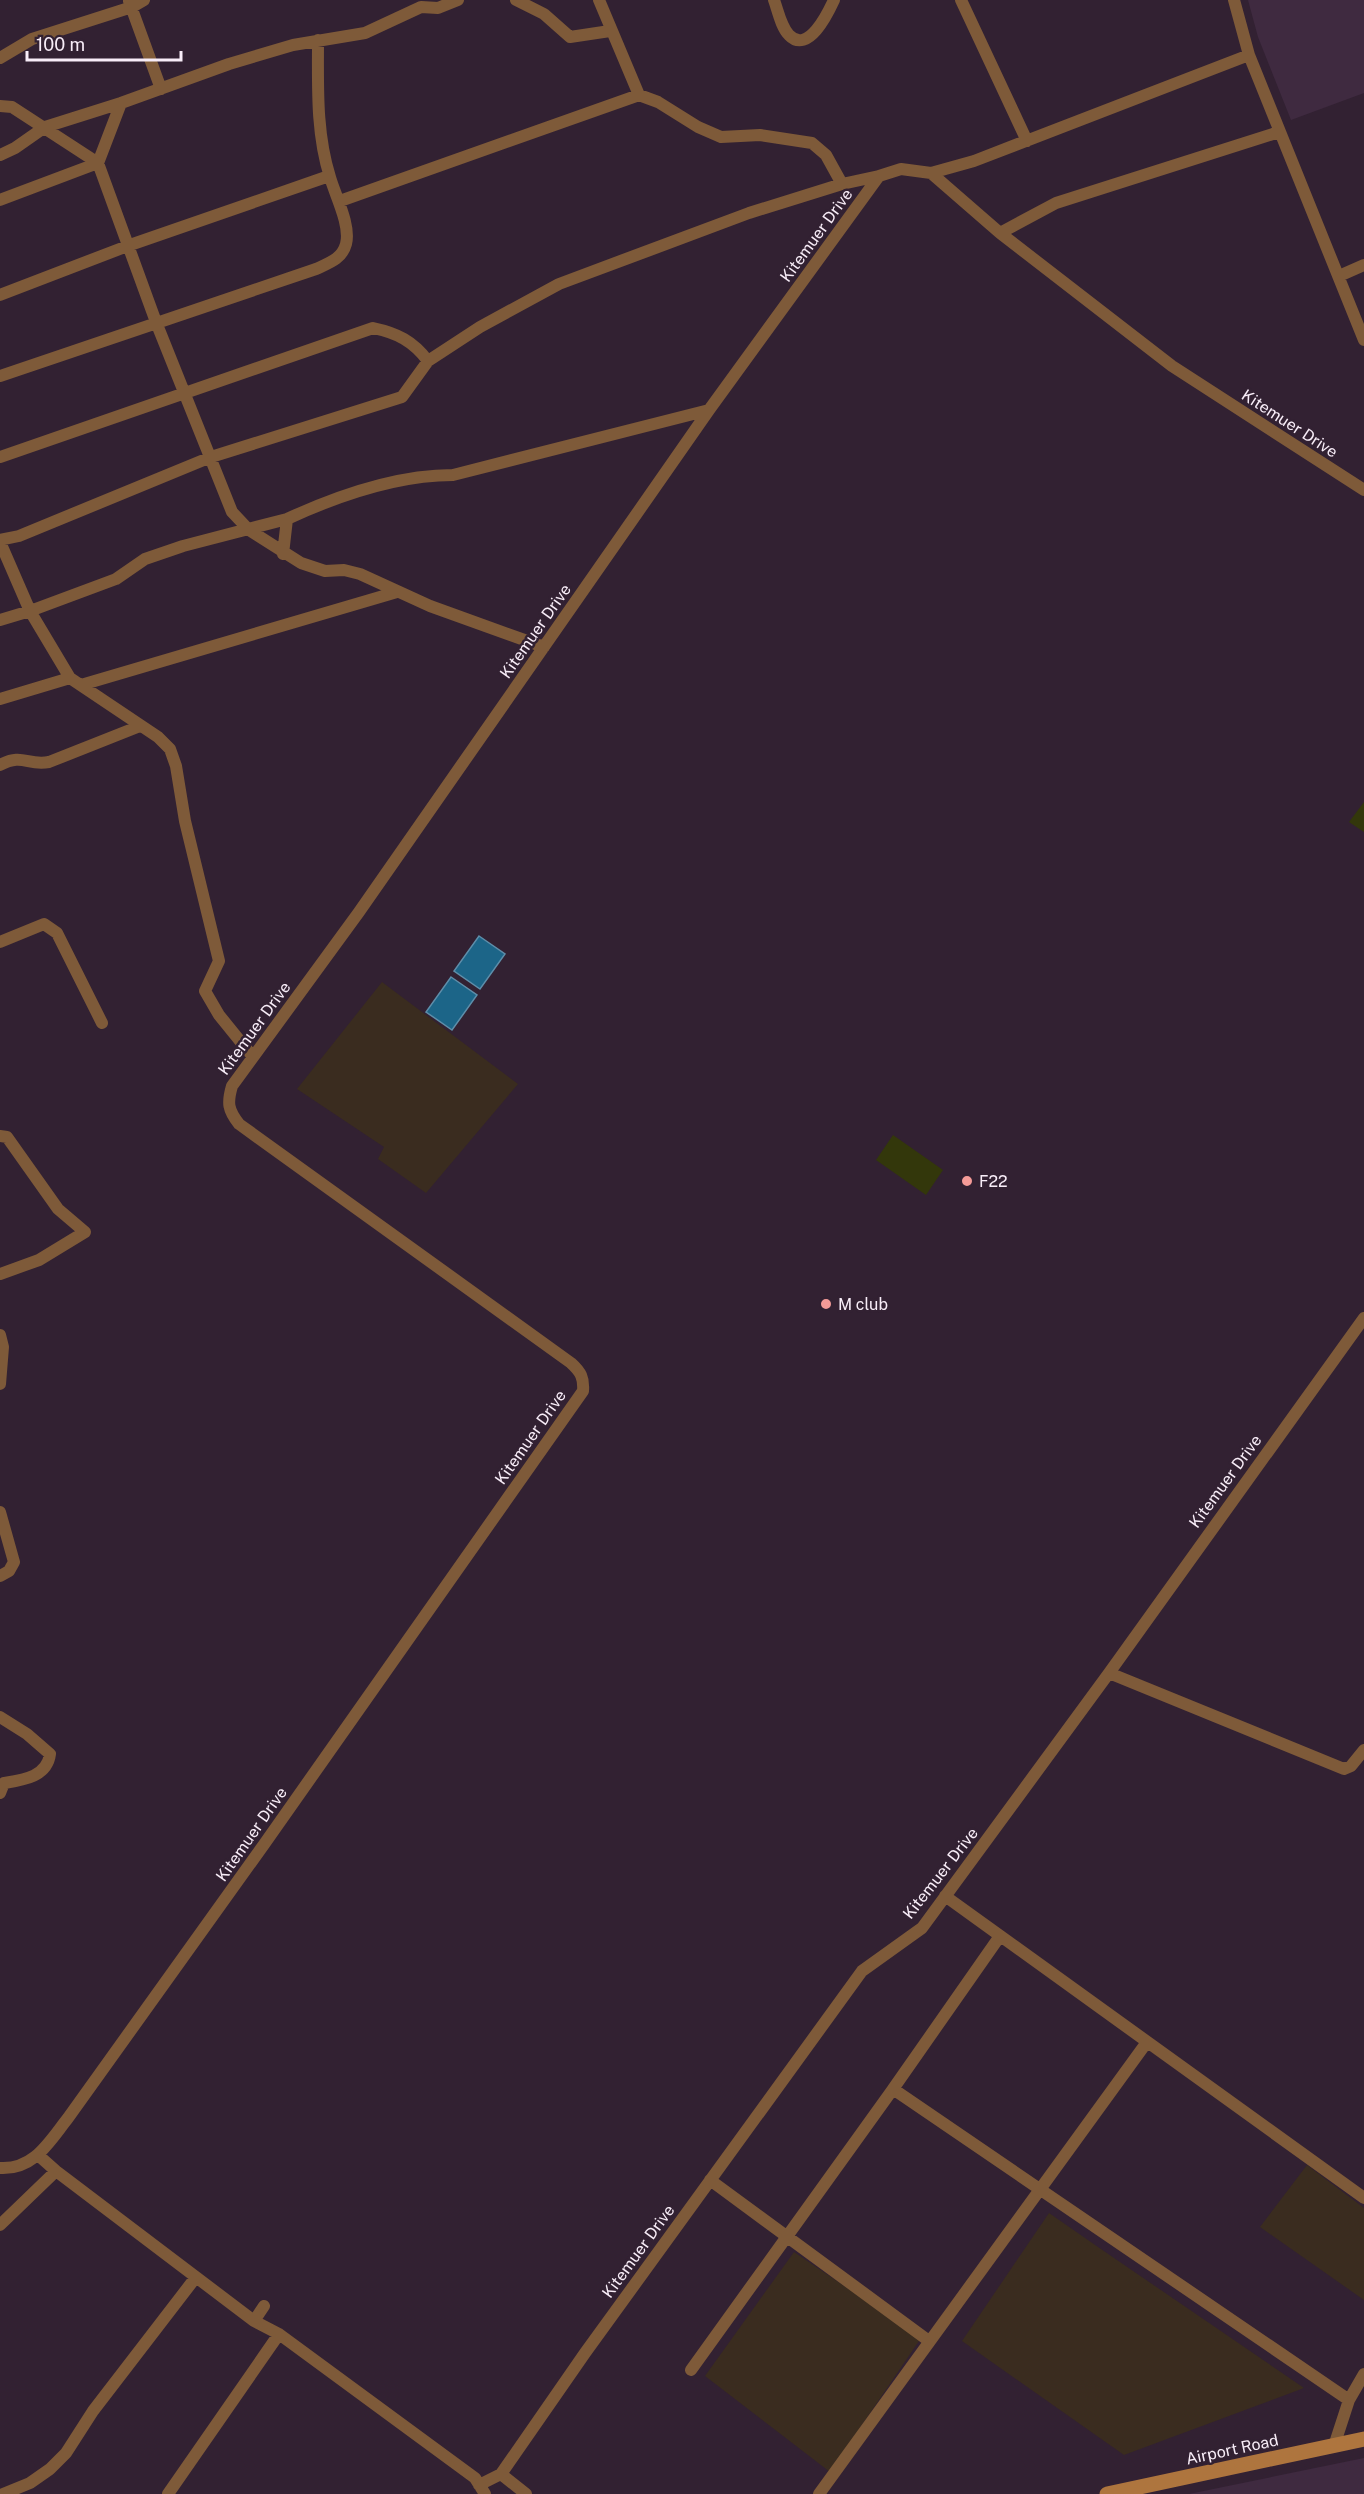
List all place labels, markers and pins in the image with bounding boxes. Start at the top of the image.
place label: F22 [979,1172,1008,1191]
marker: F22 [960,1174,974,1188]
place label: M club [838,1295,888,1314]
marker: M club [819,1297,833,1311]

